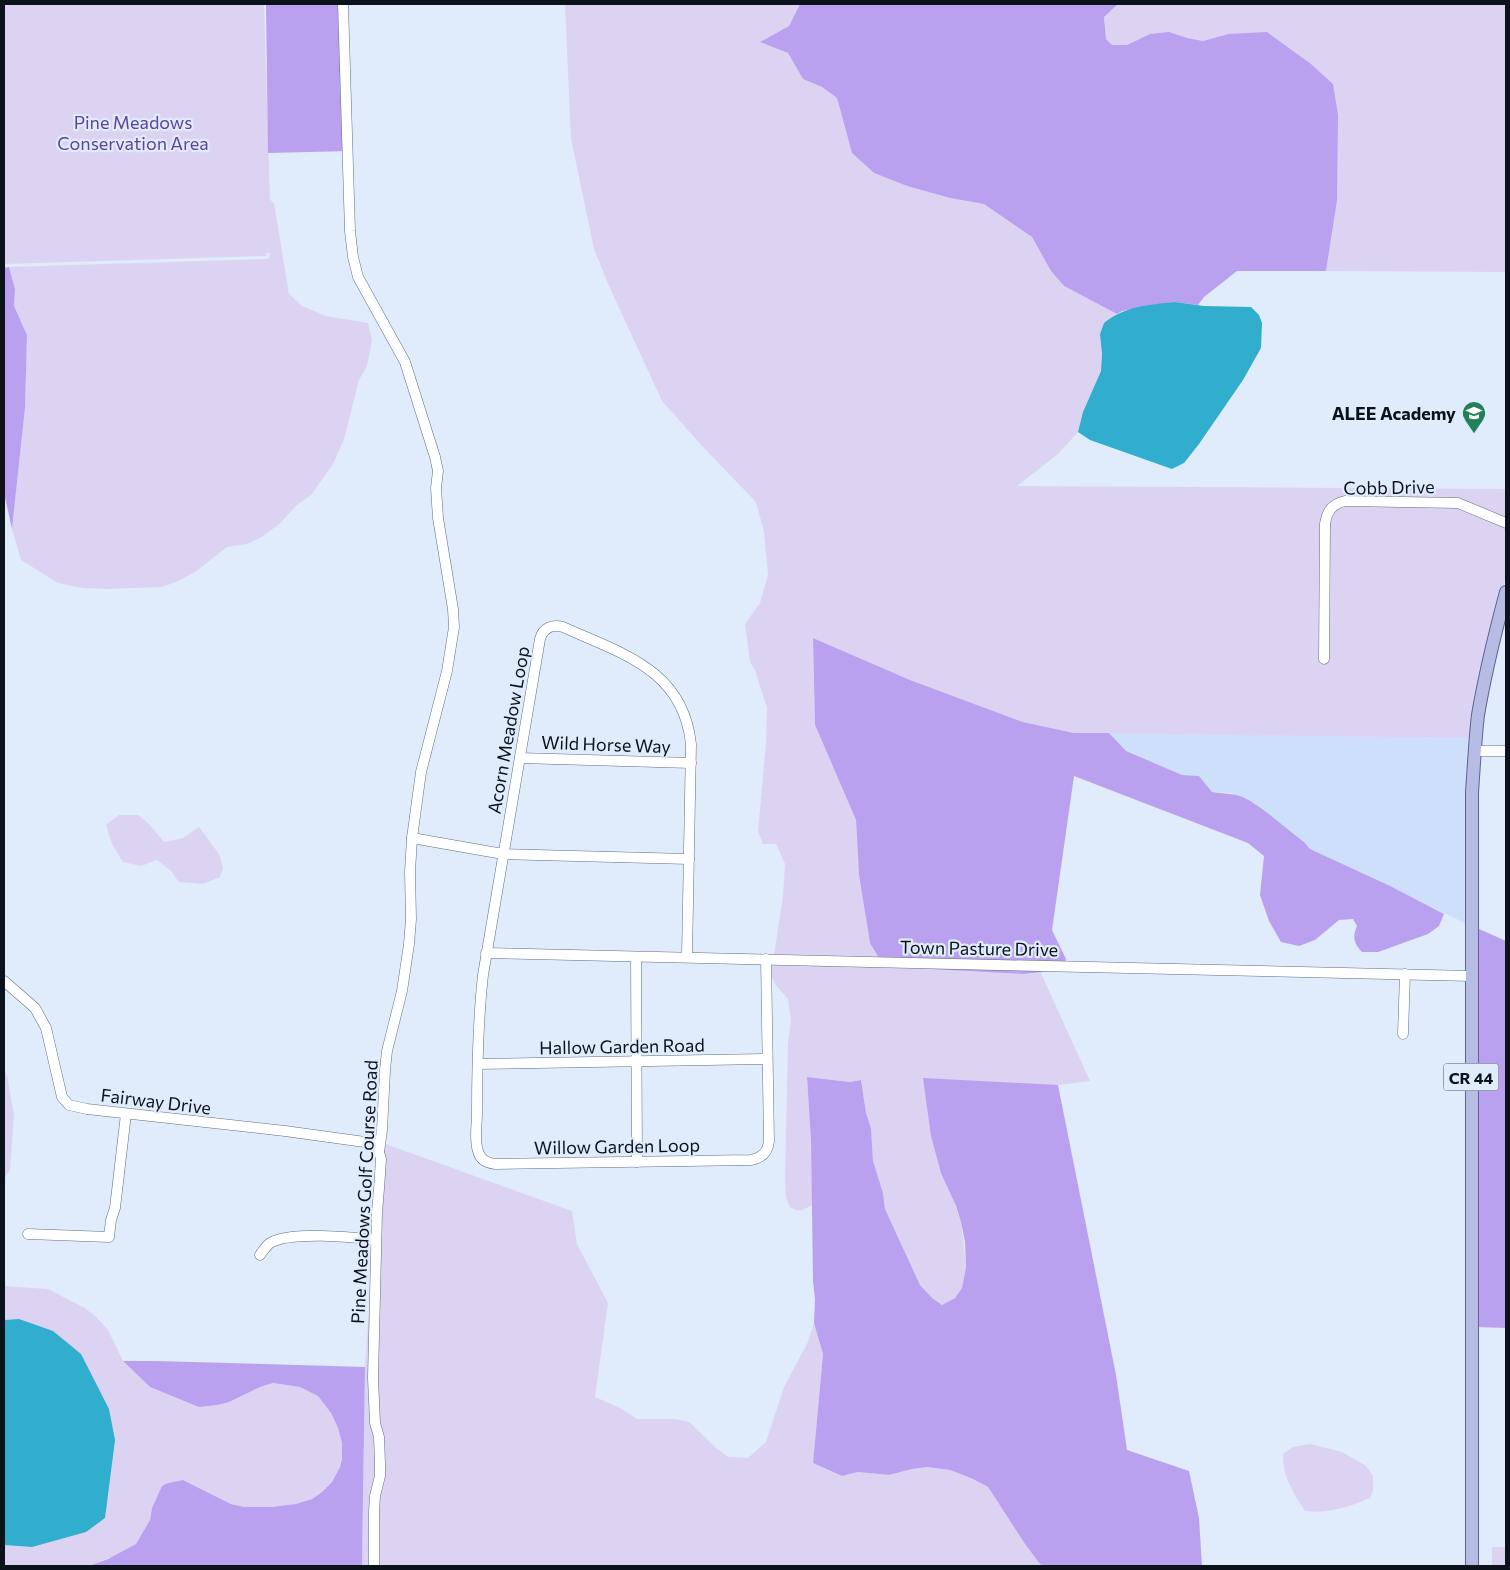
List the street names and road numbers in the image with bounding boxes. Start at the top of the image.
street label: Cobb Drive [1343,475,1435,499]
street label: Acorn Meadow Loop [482,644,534,816]
street label: Wild Horse Way [541,731,671,757]
street label: Town Pasture Drive [900,936,1058,960]
street label: Hallow Garden Road [539,1034,705,1058]
street label: Pine Meadows Golf Course Road [346,1059,382,1325]
road number: CR 44 [1444,1064,1498,1090]
street label: Fairway Drive [100,1083,212,1119]
street label: Willow Garden Loop [534,1134,700,1158]

